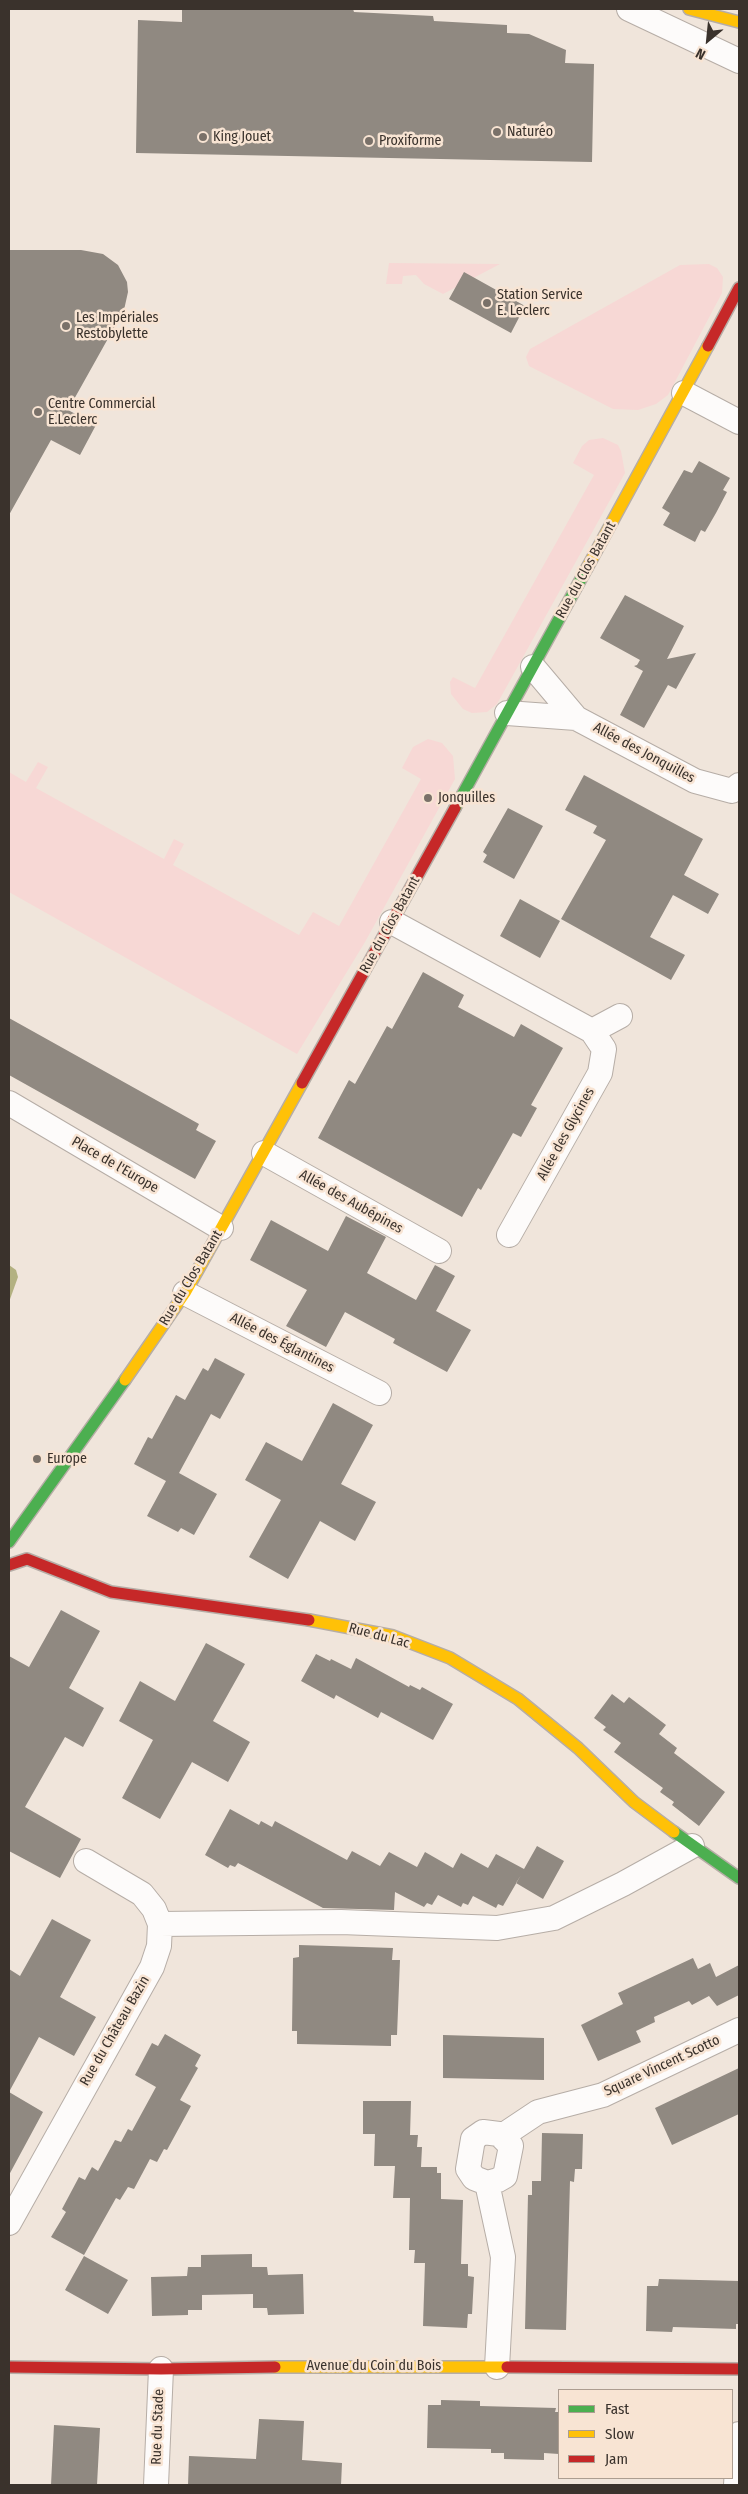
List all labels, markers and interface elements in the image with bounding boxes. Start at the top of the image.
north arrow [683,15,733,65]
text: N [693,44,708,63]
place label: Naturéo [507,124,553,140]
marker: Naturéo [491,126,503,138]
place label: King Jouet [213,129,271,145]
marker: King Jouet [197,131,209,143]
place label: Proxiforme [379,133,442,149]
marker: Proxiforme [363,135,375,147]
place label: Station Service E. Leclerc [497,287,583,320]
marker: Station Service E. Leclerc [481,297,493,309]
place label: Les Impériales Restobylette [76,310,159,342]
marker: Les Impériales Restobylette [60,320,72,332]
place label: Centre Commercial E.Leclerc [48,396,155,428]
marker: Centre Commercial E.Leclerc [32,406,44,418]
street label: Rue du Clos Batant [552,519,620,621]
street label: Allée des Jonquilles [590,719,698,787]
place label: Jonquilles [438,790,495,806]
marker: Jonquilles [422,792,434,804]
street label: Rue du Clos Batant [356,874,424,976]
street label: Allée des Glycines [534,1085,598,1183]
street label: Place de l'Europe [69,1133,161,1197]
street label: Allée des Aubépines [296,1167,406,1237]
street label: Rue du Clos Batant [156,1227,226,1329]
street label: Allée des Églantines [227,1310,337,1376]
place label: Europe [47,1451,87,1467]
marker: Europe [31,1453,43,1465]
street label: Rue du Lac [347,1620,411,1652]
street label: Rue du Château Bazin [77,1973,153,2089]
street label: Square Vincent Scotto [602,2032,722,2100]
street label: Avenue du Coin du Bois [307,2358,441,2374]
street label: Rue du Stade [148,2389,168,2465]
legend [558,2389,733,2479]
text: Fast [605,2400,629,2418]
text: Slow [605,2425,634,2443]
text: Jam [605,2450,628,2468]

